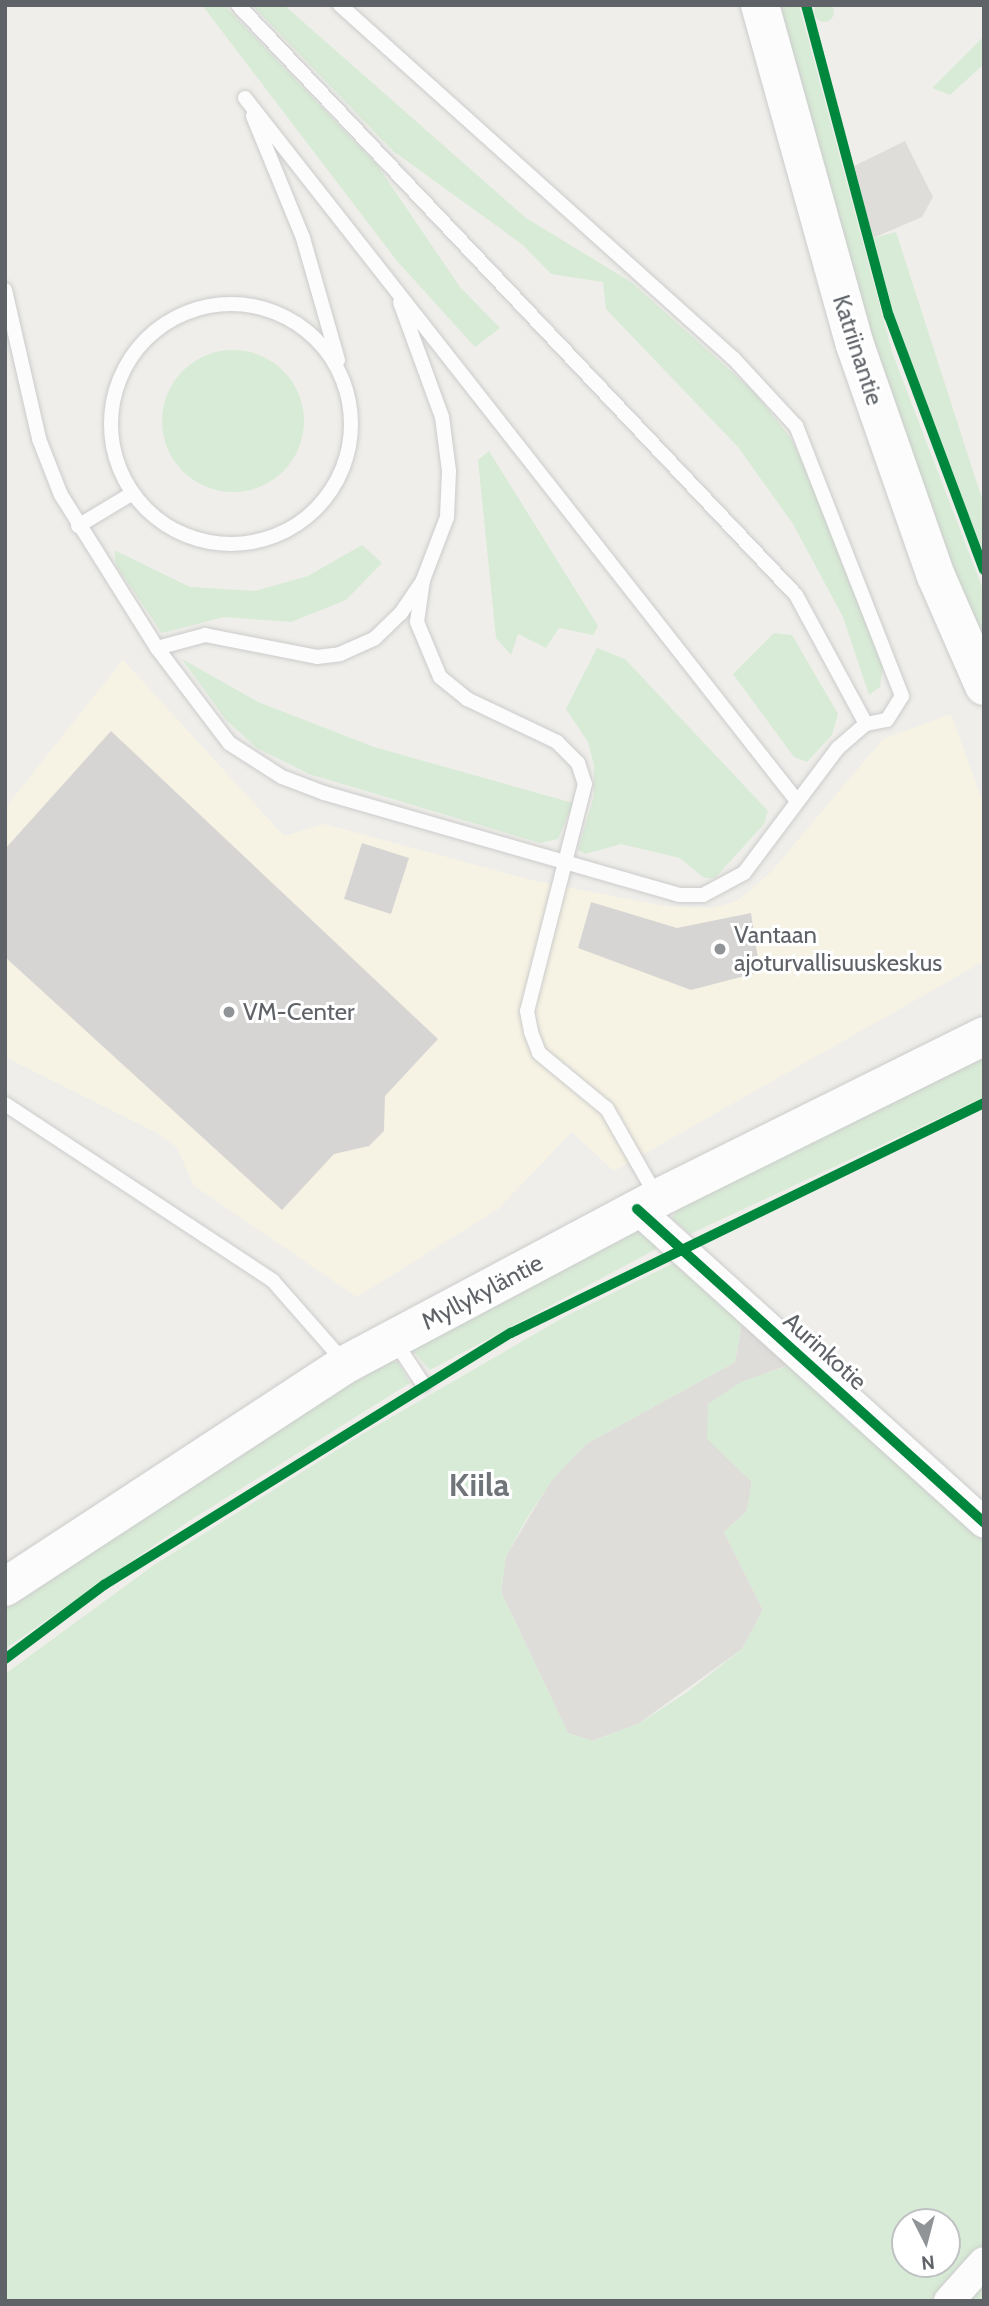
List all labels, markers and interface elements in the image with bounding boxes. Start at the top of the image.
street label: Katriinantie [827,291,889,409]
place label: Vantaan ajoturvallisuuskeskus [734,921,942,977]
marker: Vantaan ajoturvallisuuskeskus [712,941,728,957]
place label: VM-Center [243,998,355,1026]
marker: VM-Center [221,1004,237,1020]
street label: Myllykyläntie [416,1248,548,1336]
street label: Aurinkotie [778,1306,872,1396]
district label: Kiila [449,1466,509,1504]
north arrow [891,2208,961,2278]
text: N [920,2250,936,2275]

